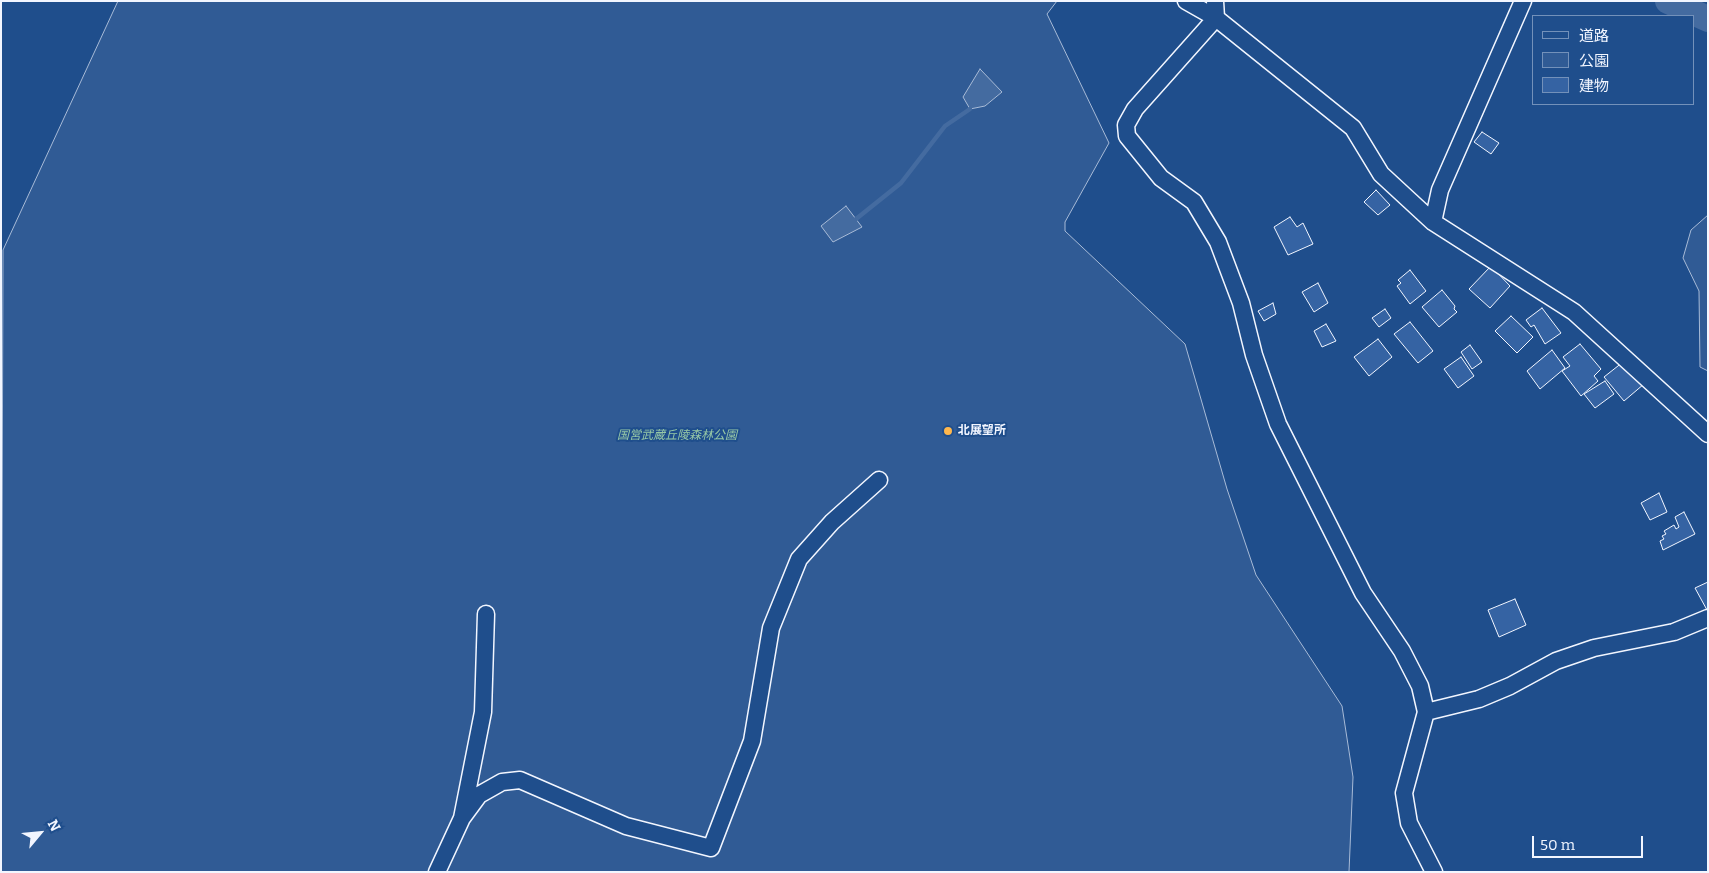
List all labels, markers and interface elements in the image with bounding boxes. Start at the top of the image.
legend [1532,15,1694,105]
text: 道路 [1579,27,1609,45]
text: 公園 [1579,52,1609,70]
text: 建物 [1579,77,1609,95]
place label: 北展望所 [958,424,1006,438]
marker: 北展望所 [942,425,954,437]
park label: 国営武蔵丘陵森林公園 [617,429,737,443]
north arrow [15,808,65,858]
text: N [44,817,64,834]
scale bar [1534,826,1645,858]
text: 50 m [1540,836,1575,854]

